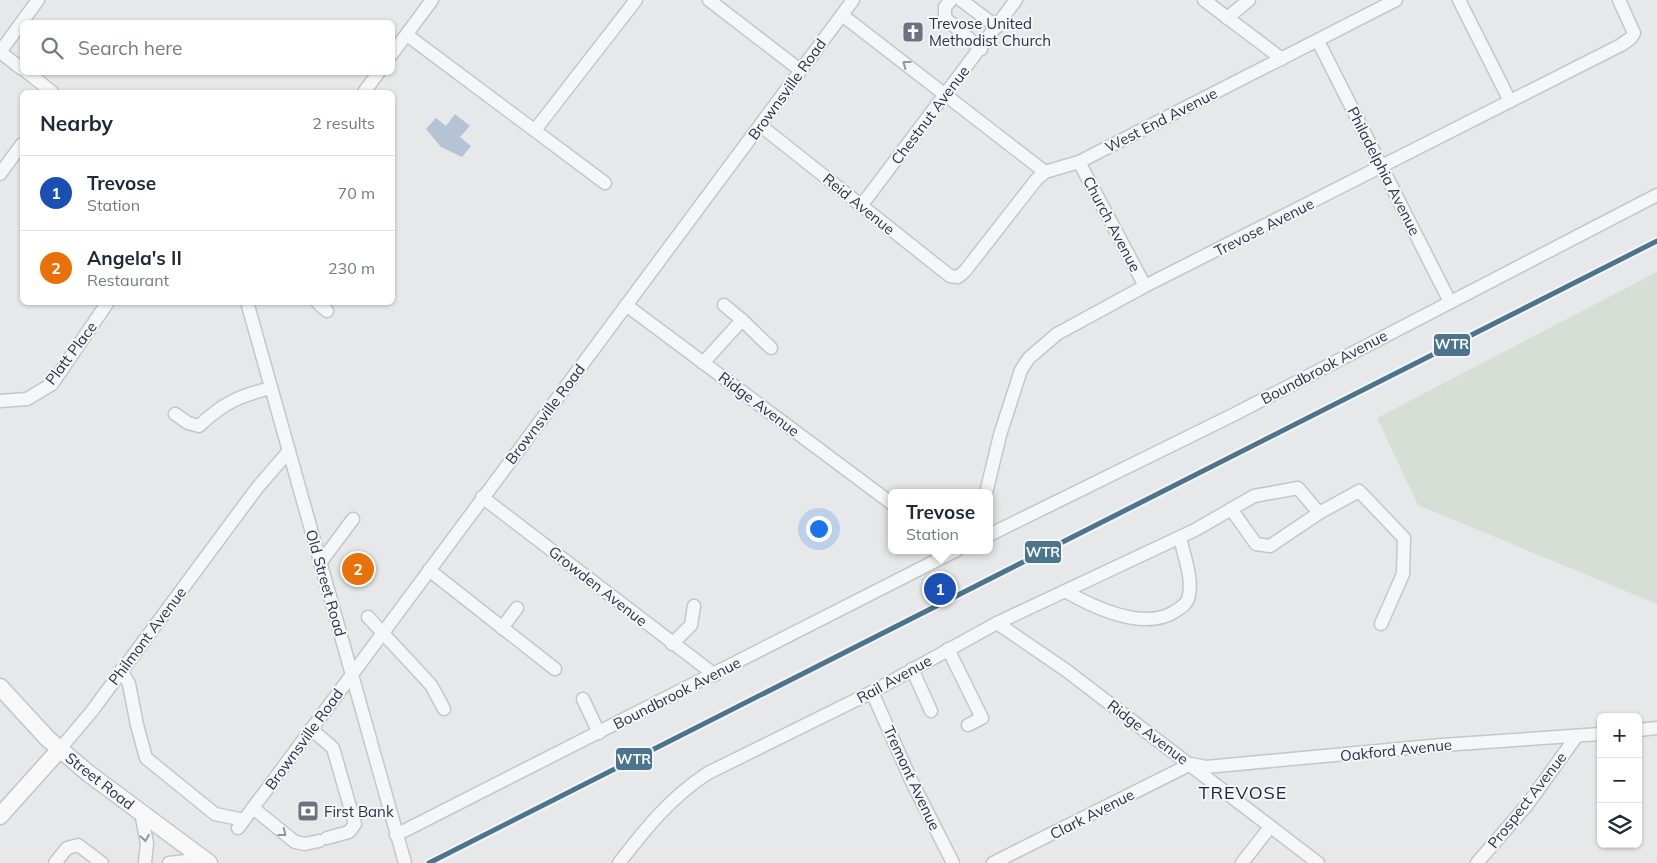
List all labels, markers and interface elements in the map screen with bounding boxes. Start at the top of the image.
place label: Trevose United Methodist Church [929,14,1051,50]
search box [20,20,395,75]
church icon: Trevose United Methodist Church [901,20,925,44]
icon: search [38,34,66,62]
street label: Brownsville Road [744,35,830,143]
text: Search here [78,36,182,60]
one-way arrow [902,61,912,70]
street label: Chestnut Avenue [887,62,973,168]
street label: West End Avenue [1102,84,1220,156]
street label: Philadelphia Avenue [1343,103,1425,239]
text: Nearby [40,110,113,136]
text: 2 results [312,113,375,133]
street label: Reid Avenue [819,169,899,239]
text: Trevose [87,171,156,195]
street label: Church Avenue [1079,173,1145,275]
text: 1 [51,183,61,203]
text: 70 m [338,183,375,203]
street label: Trevose Avenue [1211,194,1317,260]
text: Station [87,195,140,215]
text: Angela's II [87,246,182,270]
text: 2 [51,258,61,278]
text: 230 m [328,258,375,278]
text: Restaurant [87,270,169,290]
street label: Platt Place [41,318,101,388]
street label: Boundbrook Avenue [1257,326,1391,408]
line badge: WTR [1433,333,1471,357]
text: WTR [1435,335,1469,353]
street label: Brownsville Road [501,360,589,468]
street label: Ridge Avenue [715,367,803,441]
popup [888,489,993,554]
text: Trevose [906,500,975,524]
your location [806,516,832,542]
text: Station [906,524,959,544]
street label: Old Street Road [302,527,350,639]
line badge: WTR [1024,540,1062,564]
street label: Growden Avenue [545,542,651,630]
text: WTR [1026,543,1060,561]
pin: 2 [342,550,374,588]
pin: 1 [924,570,956,608]
street label: Philmont Avenue [104,583,190,689]
street label: Rail Avenue [853,651,935,707]
street label: Boundbrook Avenue [610,653,744,733]
street label: Brownsville Road [261,685,347,793]
street label: Ridge Avenue [1104,695,1192,769]
map controls [1597,713,1642,848]
button: + [1597,713,1642,758]
street label: Tremont Avenue [879,723,945,833]
street label: Oakford Avenue [1339,735,1453,765]
line badge: WTR [615,747,653,771]
street label: Street Road [62,748,138,814]
street label: Prospect Avenue [1484,748,1570,852]
text: WTR [617,750,651,768]
button: − [1597,758,1642,803]
district label: TREVOSE [1199,781,1287,804]
street label: Clark Avenue [1047,785,1137,843]
bank icon: First Bank [296,799,320,823]
place label: First Bank [324,802,394,821]
button: layers [1597,803,1642,848]
one-way arrow [278,827,287,836]
one-way arrow [140,834,150,842]

